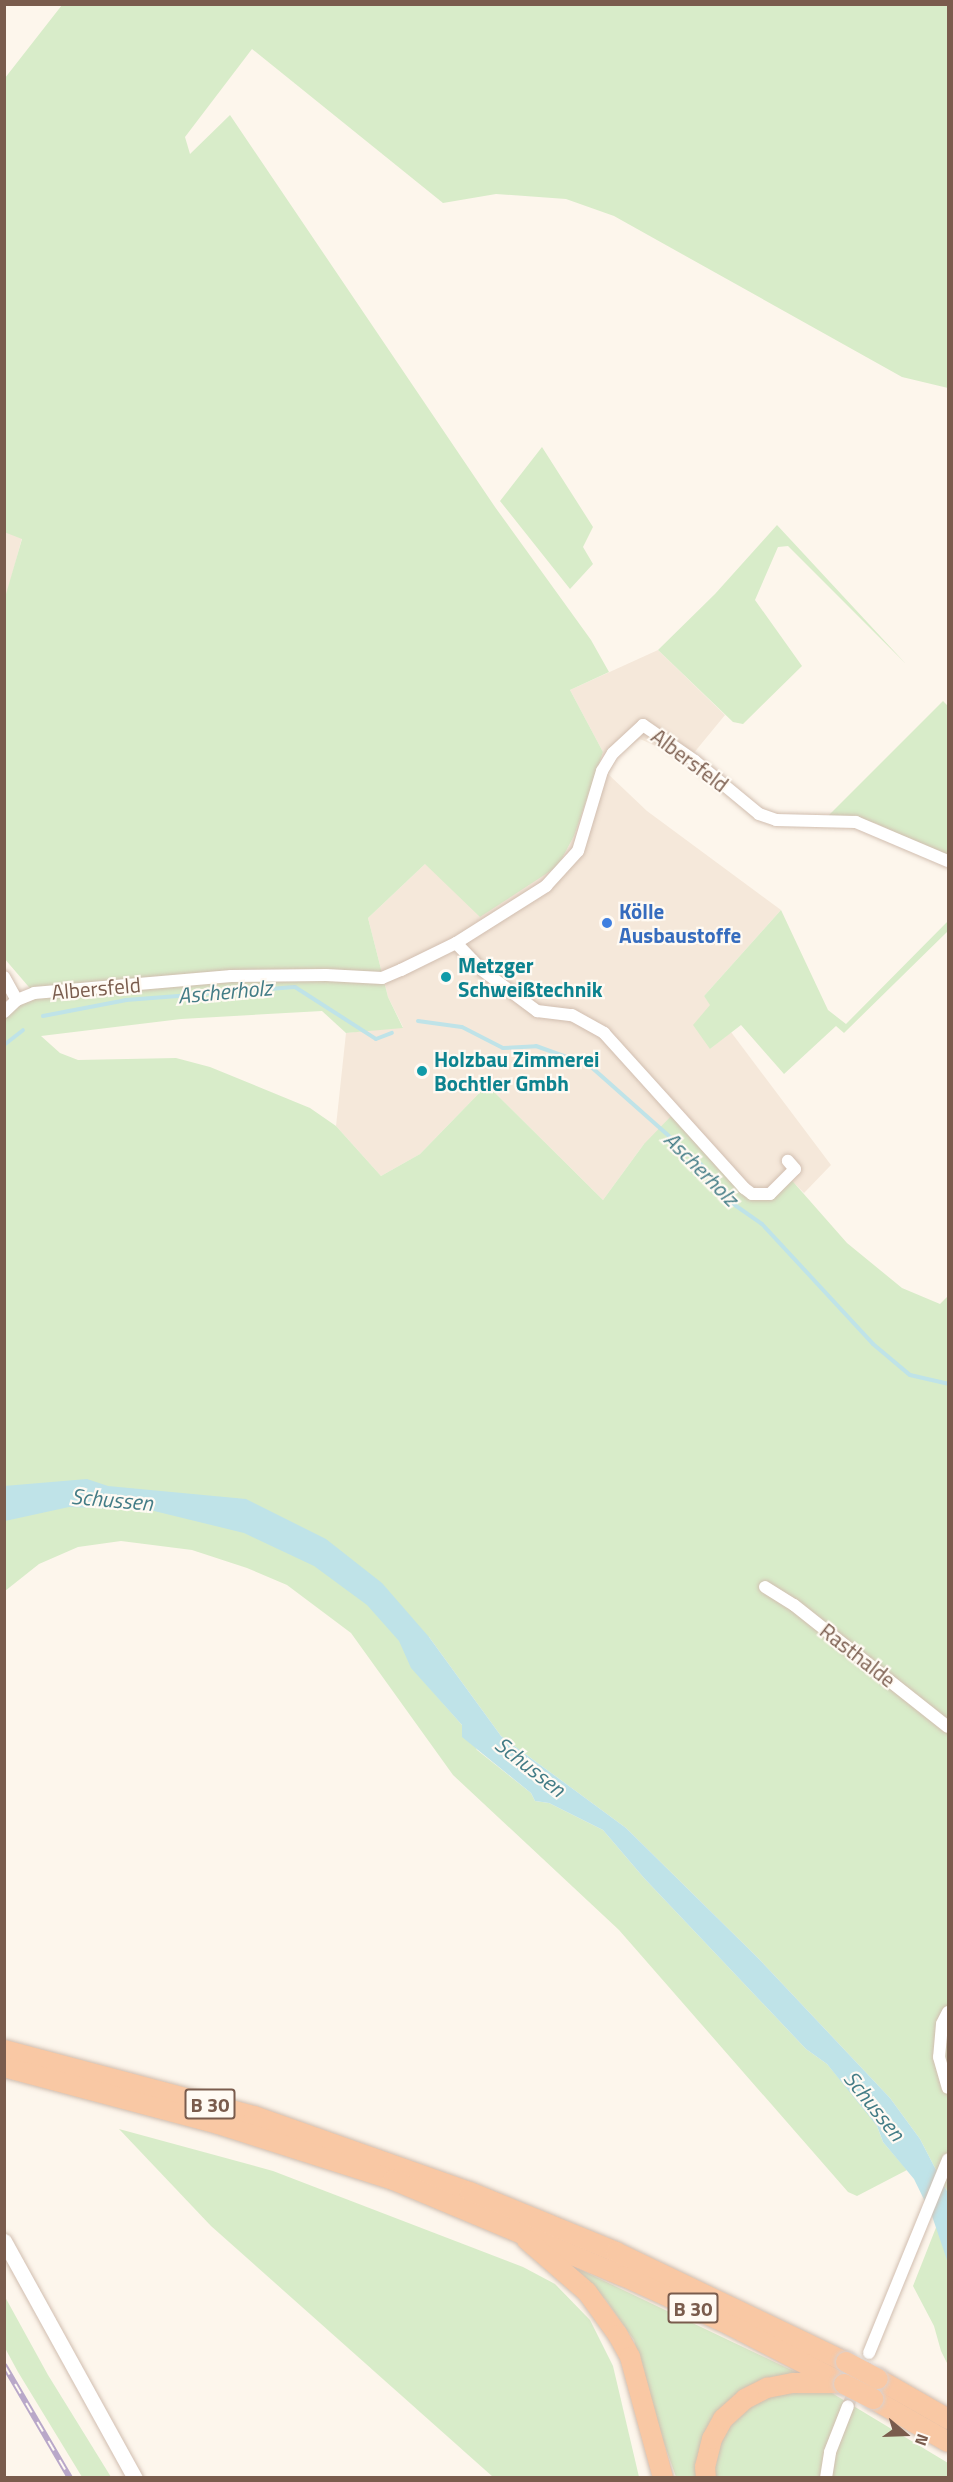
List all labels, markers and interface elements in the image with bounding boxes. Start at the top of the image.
street label: Albersfeld [647,723,733,797]
place label: Kölle Ausbaustoffe [619,898,741,948]
marker: Kölle Ausbaustoffe [600,916,614,930]
place label: Metzger Schweißtechnik [458,952,603,1002]
marker: Metzger Schweißtechnik [439,970,453,984]
street label: Albersfeld [50,972,142,1004]
water label: Ascherholz [177,975,273,1009]
place label: Holzbau Zimmerei Bochtler Gmbh [434,1046,599,1096]
marker: Holzbau Zimmerei Bochtler Gmbh [415,1064,429,1078]
water label: Ascherholz [658,1126,744,1212]
water label: Schussen [70,1483,154,1517]
street label: Rasthalde [815,1618,901,1692]
water label: Schussen [490,1731,570,1803]
water label: Schussen [838,2066,910,2146]
road number: B 30 [184,2087,236,2121]
road number: B 30 [668,2291,718,2325]
north arrow [875,2404,935,2464]
text: N [909,2431,935,2449]

